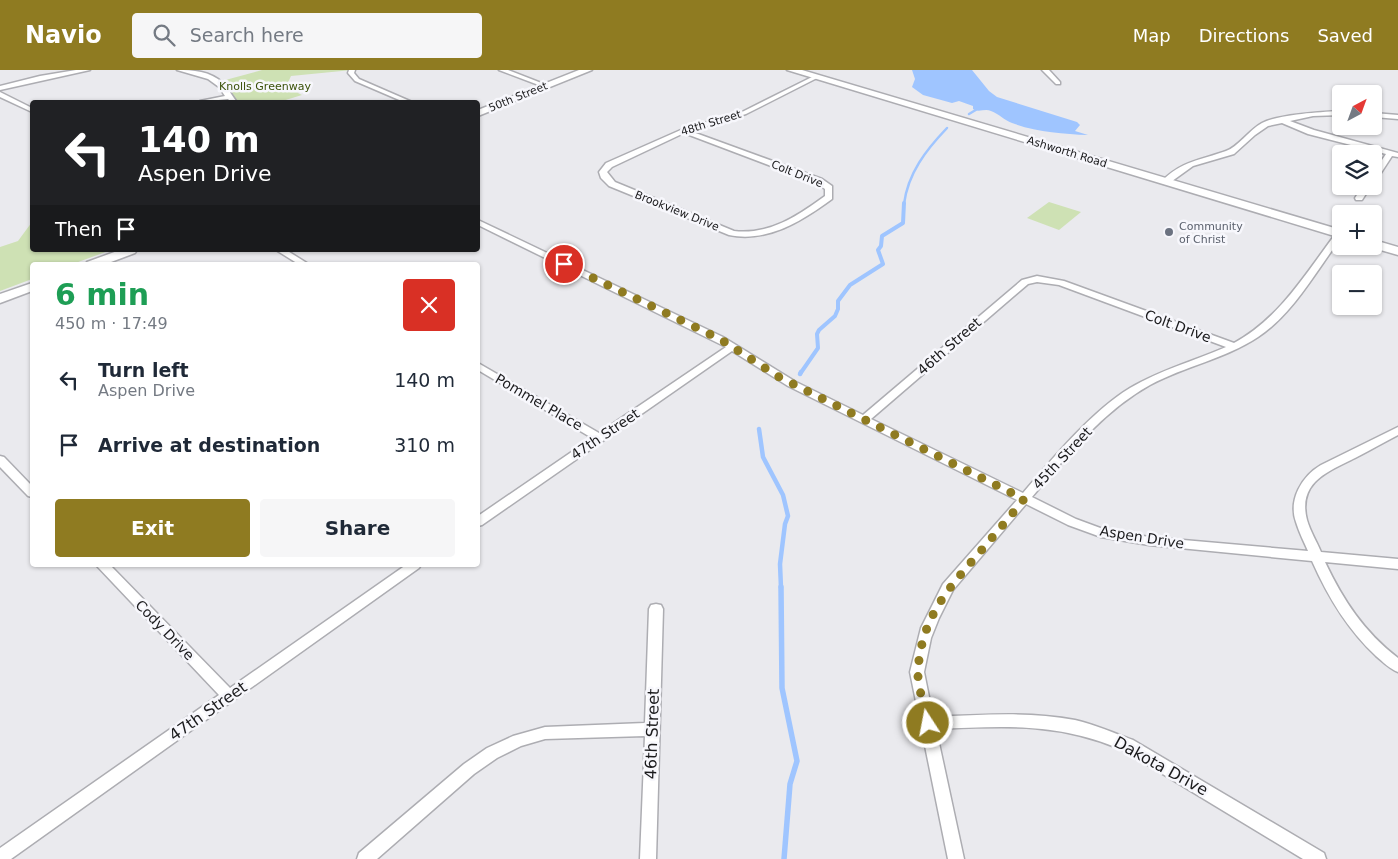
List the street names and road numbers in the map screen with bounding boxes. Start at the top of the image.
street label: 50th Street [487,79,550,115]
street label: 48th Street [679,107,743,138]
street label: Ashworth Road [1025,134,1109,170]
street label: Colt Drive [769,158,825,190]
street label: Brookview Drive [633,188,721,234]
street label: Colt Drive [1143,307,1213,345]
street label: 46th Street [914,314,985,378]
street label: Pommel Place [493,371,585,433]
street label: 47th Street [568,405,643,463]
street label: 45th Street [1029,423,1095,492]
street label: Aspen Drive [1099,522,1185,552]
street label: Cody Drive [132,597,198,663]
street label: 47th Street [165,677,251,745]
street label: 46th Street [641,688,663,780]
street label: Dakota Drive [1111,732,1211,800]

